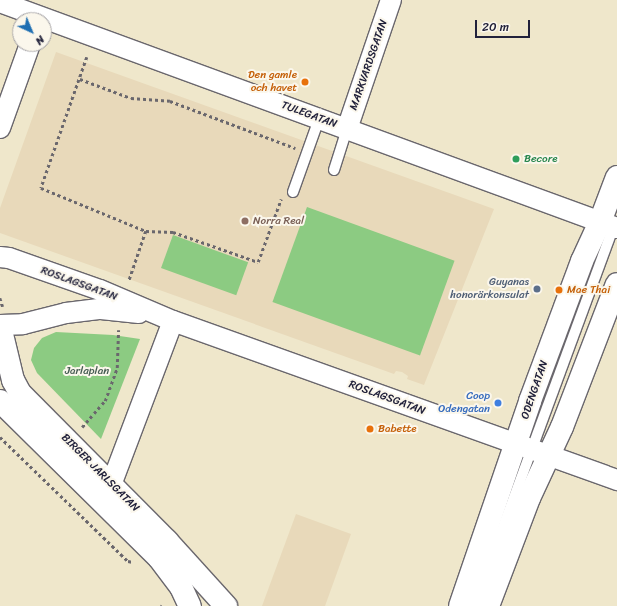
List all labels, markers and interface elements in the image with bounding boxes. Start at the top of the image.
north arrow [12,12,52,52]
scale bar [477,12,532,38]
text: 20 m [482,16,509,38]
street label: MARKVARDSGATAN [347,18,391,112]
text: N [31,31,49,50]
place label: Den gamle och havet [248,69,297,95]
marker: Den gamle och havet [300,77,310,87]
street label: TULEGATAN [279,99,339,131]
place label: Becore [524,152,557,166]
marker: Becore [511,154,521,164]
place label: Norra Real [253,214,305,228]
marker: Norra Real [240,216,250,226]
street label: ROSLAGSGATAN [39,264,119,304]
place label: Guyanas honorärkonsulat [450,276,529,302]
place label: Mae Thai [567,283,610,297]
marker: Guyanas honorärkonsulat [532,284,542,294]
marker: Mae Thai [554,285,564,295]
street label: ODENGATAN [519,359,551,421]
park label: Jarlaplan [65,364,109,378]
street label: ROSLAGSGATAN [347,378,427,418]
place label: Coop Odengatan [438,390,490,416]
marker: Coop Odengatan [493,398,503,408]
place label: Babette [378,422,417,436]
marker: Babette [365,424,375,434]
street label: BIRGER JARLSGATAN [58,431,142,515]

